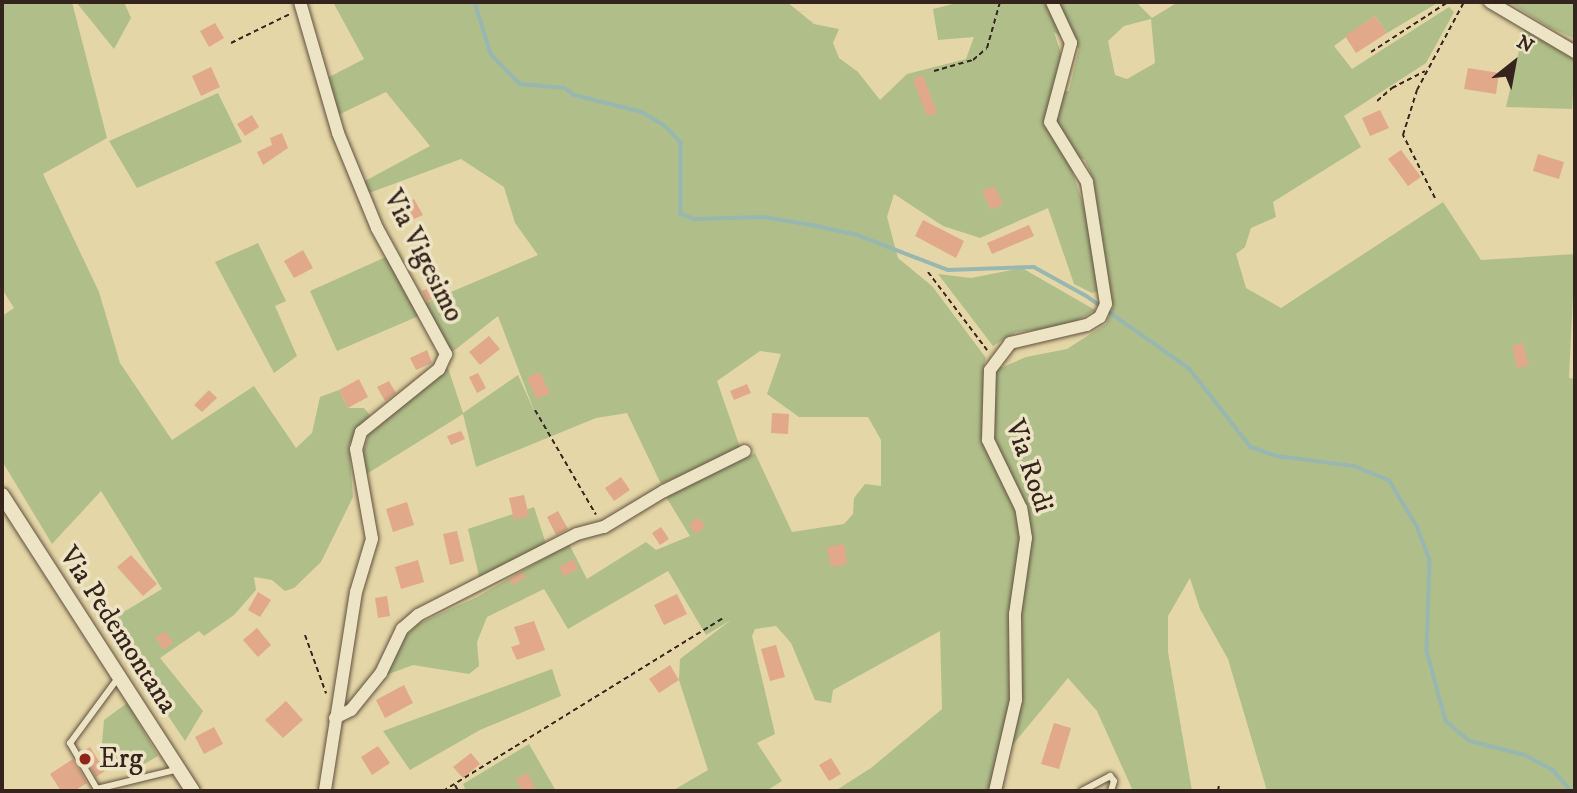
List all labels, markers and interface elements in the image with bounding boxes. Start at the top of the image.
north arrow [1479,28,1549,98]
text: N [1512,31,1538,58]
street label: Via Vigesimo [375,184,471,328]
street label: Via Rodi [997,415,1061,517]
street label: Via Pedemontana [52,540,184,720]
place label: Erg [99,742,143,776]
marker: Erg [77,751,93,767]

